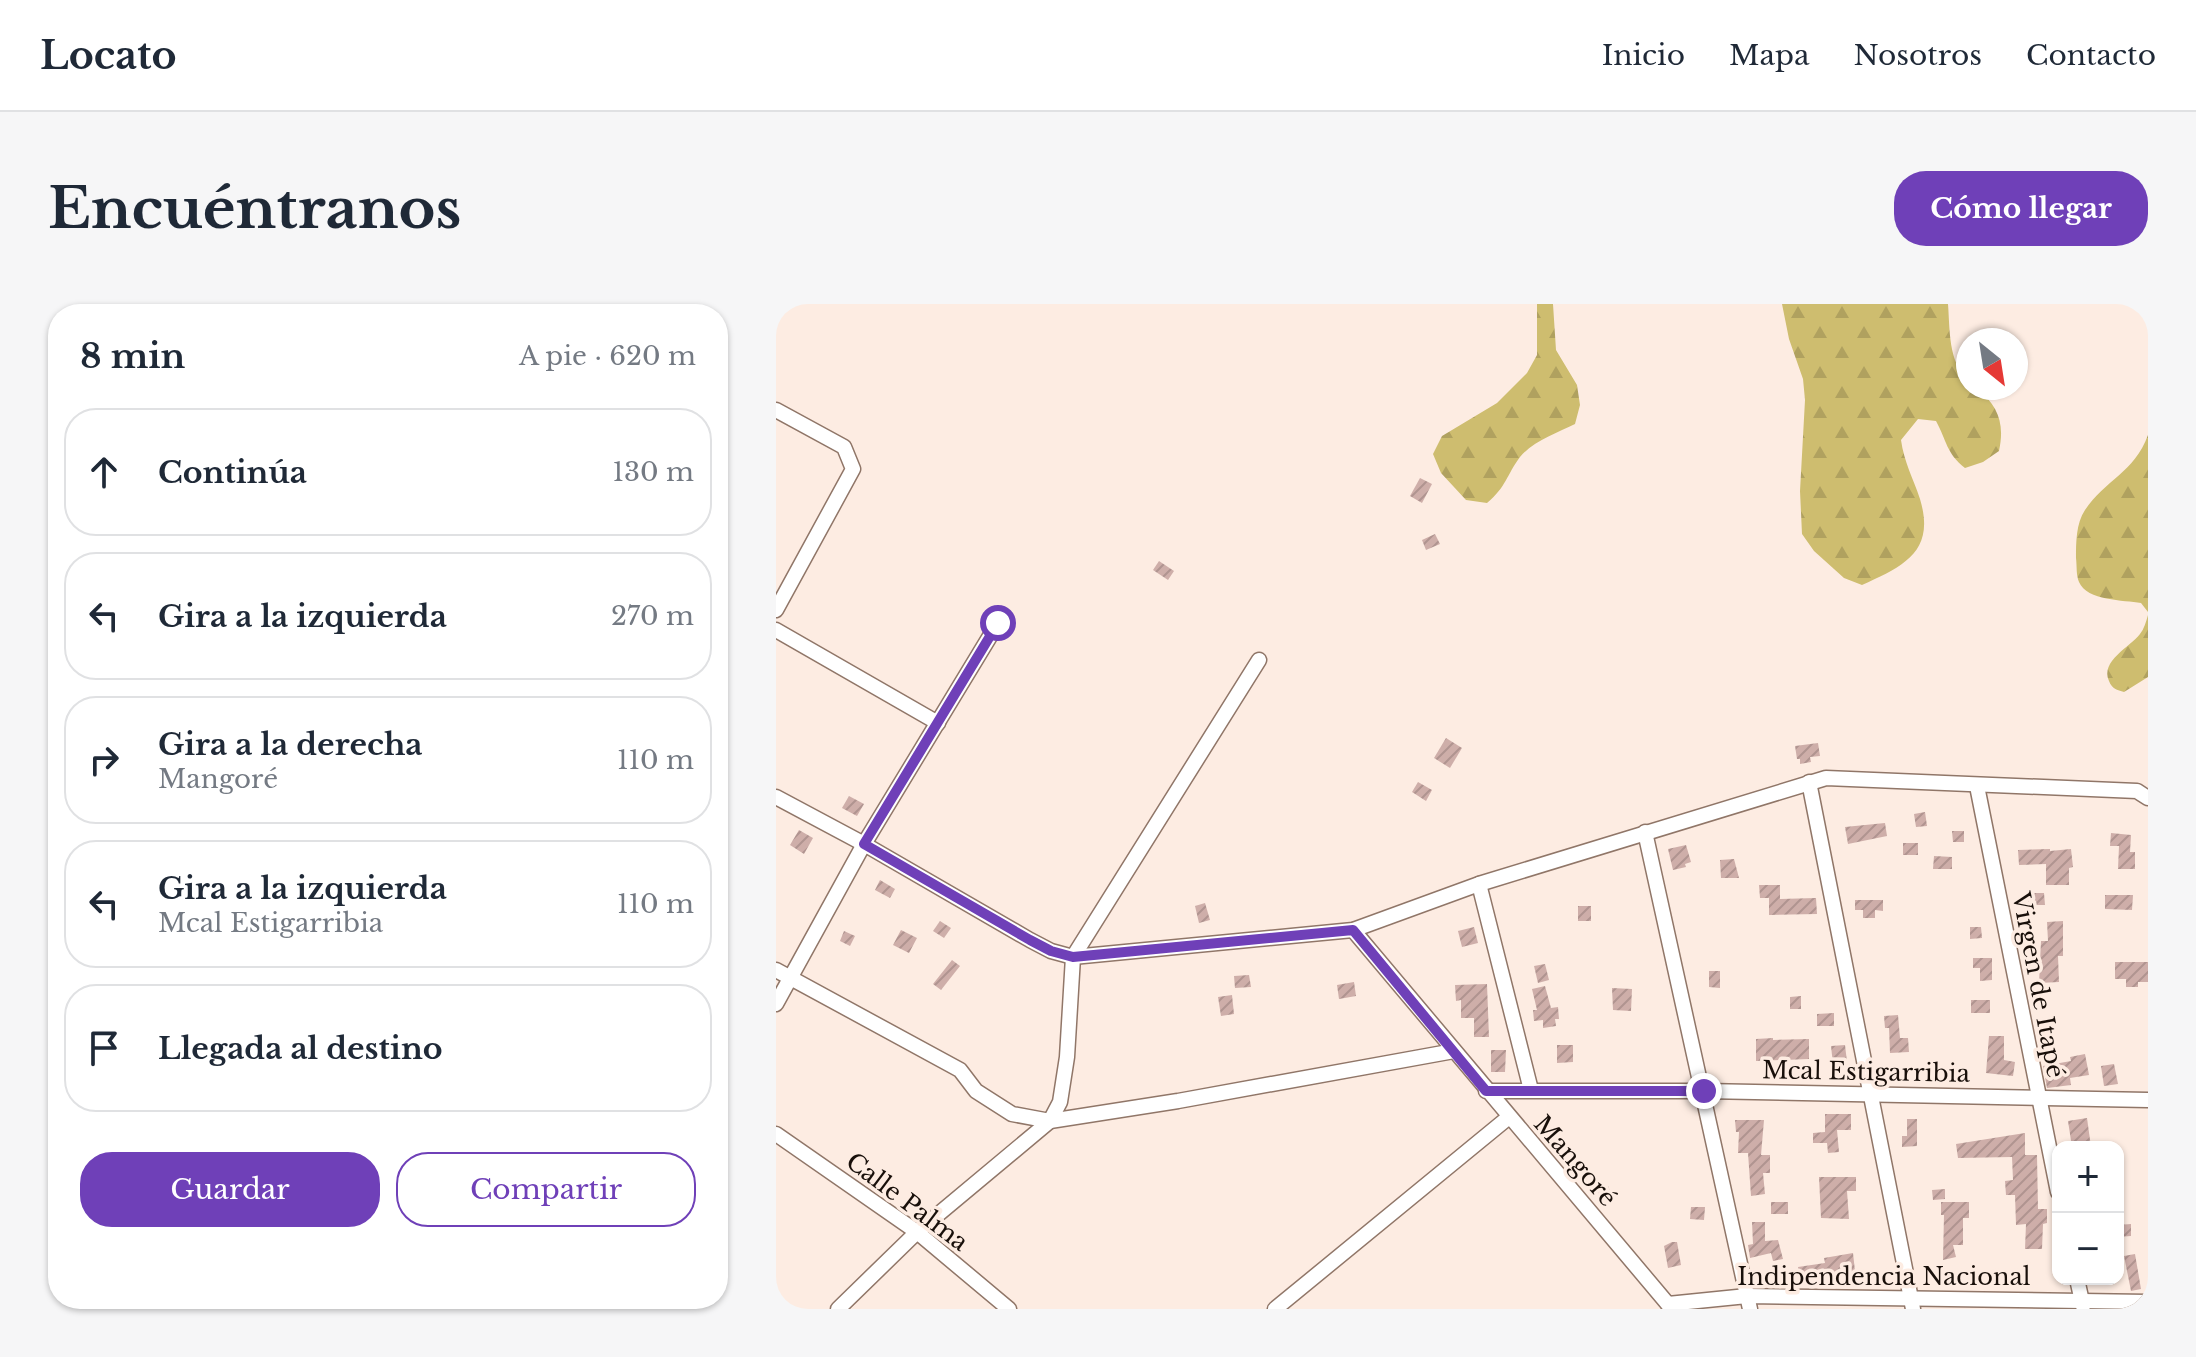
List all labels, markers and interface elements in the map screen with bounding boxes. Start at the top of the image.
text: Locato [40,32,177,79]
text: Inicio [1602,38,1685,73]
text: Mapa [1729,38,1810,73]
text: Nosotros [1854,38,1982,73]
text: Contacto [2026,38,2156,73]
button: Cómo llegar [1894,171,2148,246]
text: Encuéntranos [48,174,461,243]
north arrow [1956,328,2028,400]
text: 8 min [80,335,185,377]
text: A pie · 620 m [519,340,696,372]
icon: ahead [82,450,126,494]
text: Continúa [158,454,307,491]
text: 130 m [612,456,694,488]
icon: left [82,594,126,638]
text: Gira a la izquierda [158,598,447,635]
text: 270 m [611,600,694,632]
route start [980,605,1016,641]
text: Gira a la derecha [158,726,423,763]
icon: right [82,738,126,782]
text: 110 m [617,744,694,776]
text: Mangoré [158,763,278,795]
text: Gira a la izquierda [158,870,447,907]
icon: left [82,882,126,926]
text: 110 m [617,888,694,920]
street label: Virgen de Itapé [2006,889,2071,1080]
text: Mcal Estigarribia [158,907,383,939]
icon: arrive [82,1026,126,1070]
text: Llegada al destino [158,1030,443,1067]
street label: Mcal Estigarribia [1762,1055,1971,1088]
route end [1686,1073,1722,1109]
street label: Mangoré [1528,1109,1623,1212]
map controls [2052,1141,2124,1285]
button: + [2052,1141,2124,1213]
street label: Calle Palma [841,1146,975,1257]
button: Guardar [80,1152,380,1227]
button: Compartir [396,1152,696,1227]
button: − [2052,1213,2124,1285]
street label: Indipendencia Nacional [1737,1262,2031,1291]

